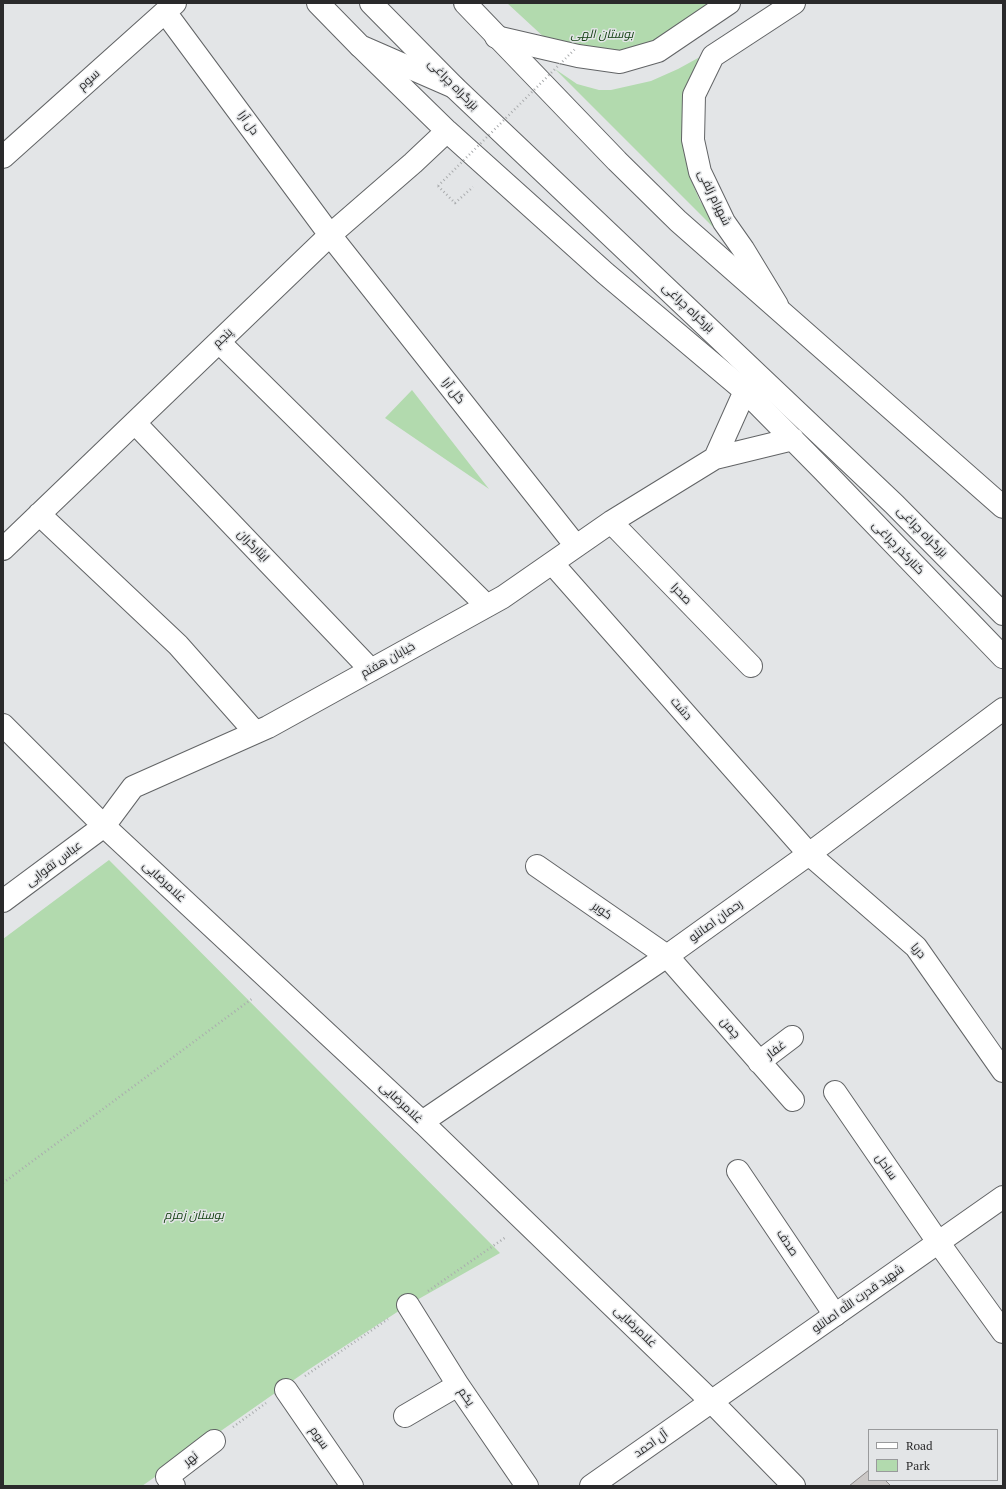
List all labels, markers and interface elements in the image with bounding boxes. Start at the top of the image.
park label: بوستان الهی [570,28,634,42]
street label: بزرگراه چراغی [425,57,481,113]
street label: سوم [75,66,103,94]
street label: دل آرا [234,108,262,138]
street label: شهرام زلفی [694,168,734,228]
street label: بزرگراه چراغی [659,280,717,336]
street label: پنجم [210,325,236,351]
street label: گل آرا [438,375,468,407]
street label: بزرگراه چراغی [894,504,950,560]
street label: کنارکذر چراغی [869,518,927,578]
street label: ایثارگران [234,527,272,565]
street label: صحرا [668,580,694,608]
street label: خیابان هفتم [358,639,418,681]
street label: دشت [667,695,695,723]
street label: عباس تقوایی [23,838,85,890]
street label: غلامرضایی [139,858,189,906]
street label: رحمان اصانلو [686,897,746,945]
street label: کویر [589,899,615,923]
street label: دریا [907,940,929,962]
street label: چمن [717,1015,743,1041]
street label: غفار [763,1038,789,1062]
street label: غلامرضایی [376,1079,426,1127]
street label: ساحل [872,1151,900,1183]
park label: بوستان زمزم [164,1209,224,1223]
street label: صدف [773,1227,801,1259]
street label: شهید قدرت الله اصانلو [809,1262,907,1336]
street label: غلامرضایی [611,1303,659,1351]
street label: یکم [455,1385,477,1409]
street label: سوم [306,1424,332,1452]
street label: آل احمد [631,1427,671,1461]
legend [868,1429,998,1481]
text: Road [906,1438,933,1453]
street label: نهر [181,1449,201,1469]
text: Park [906,1458,930,1473]

